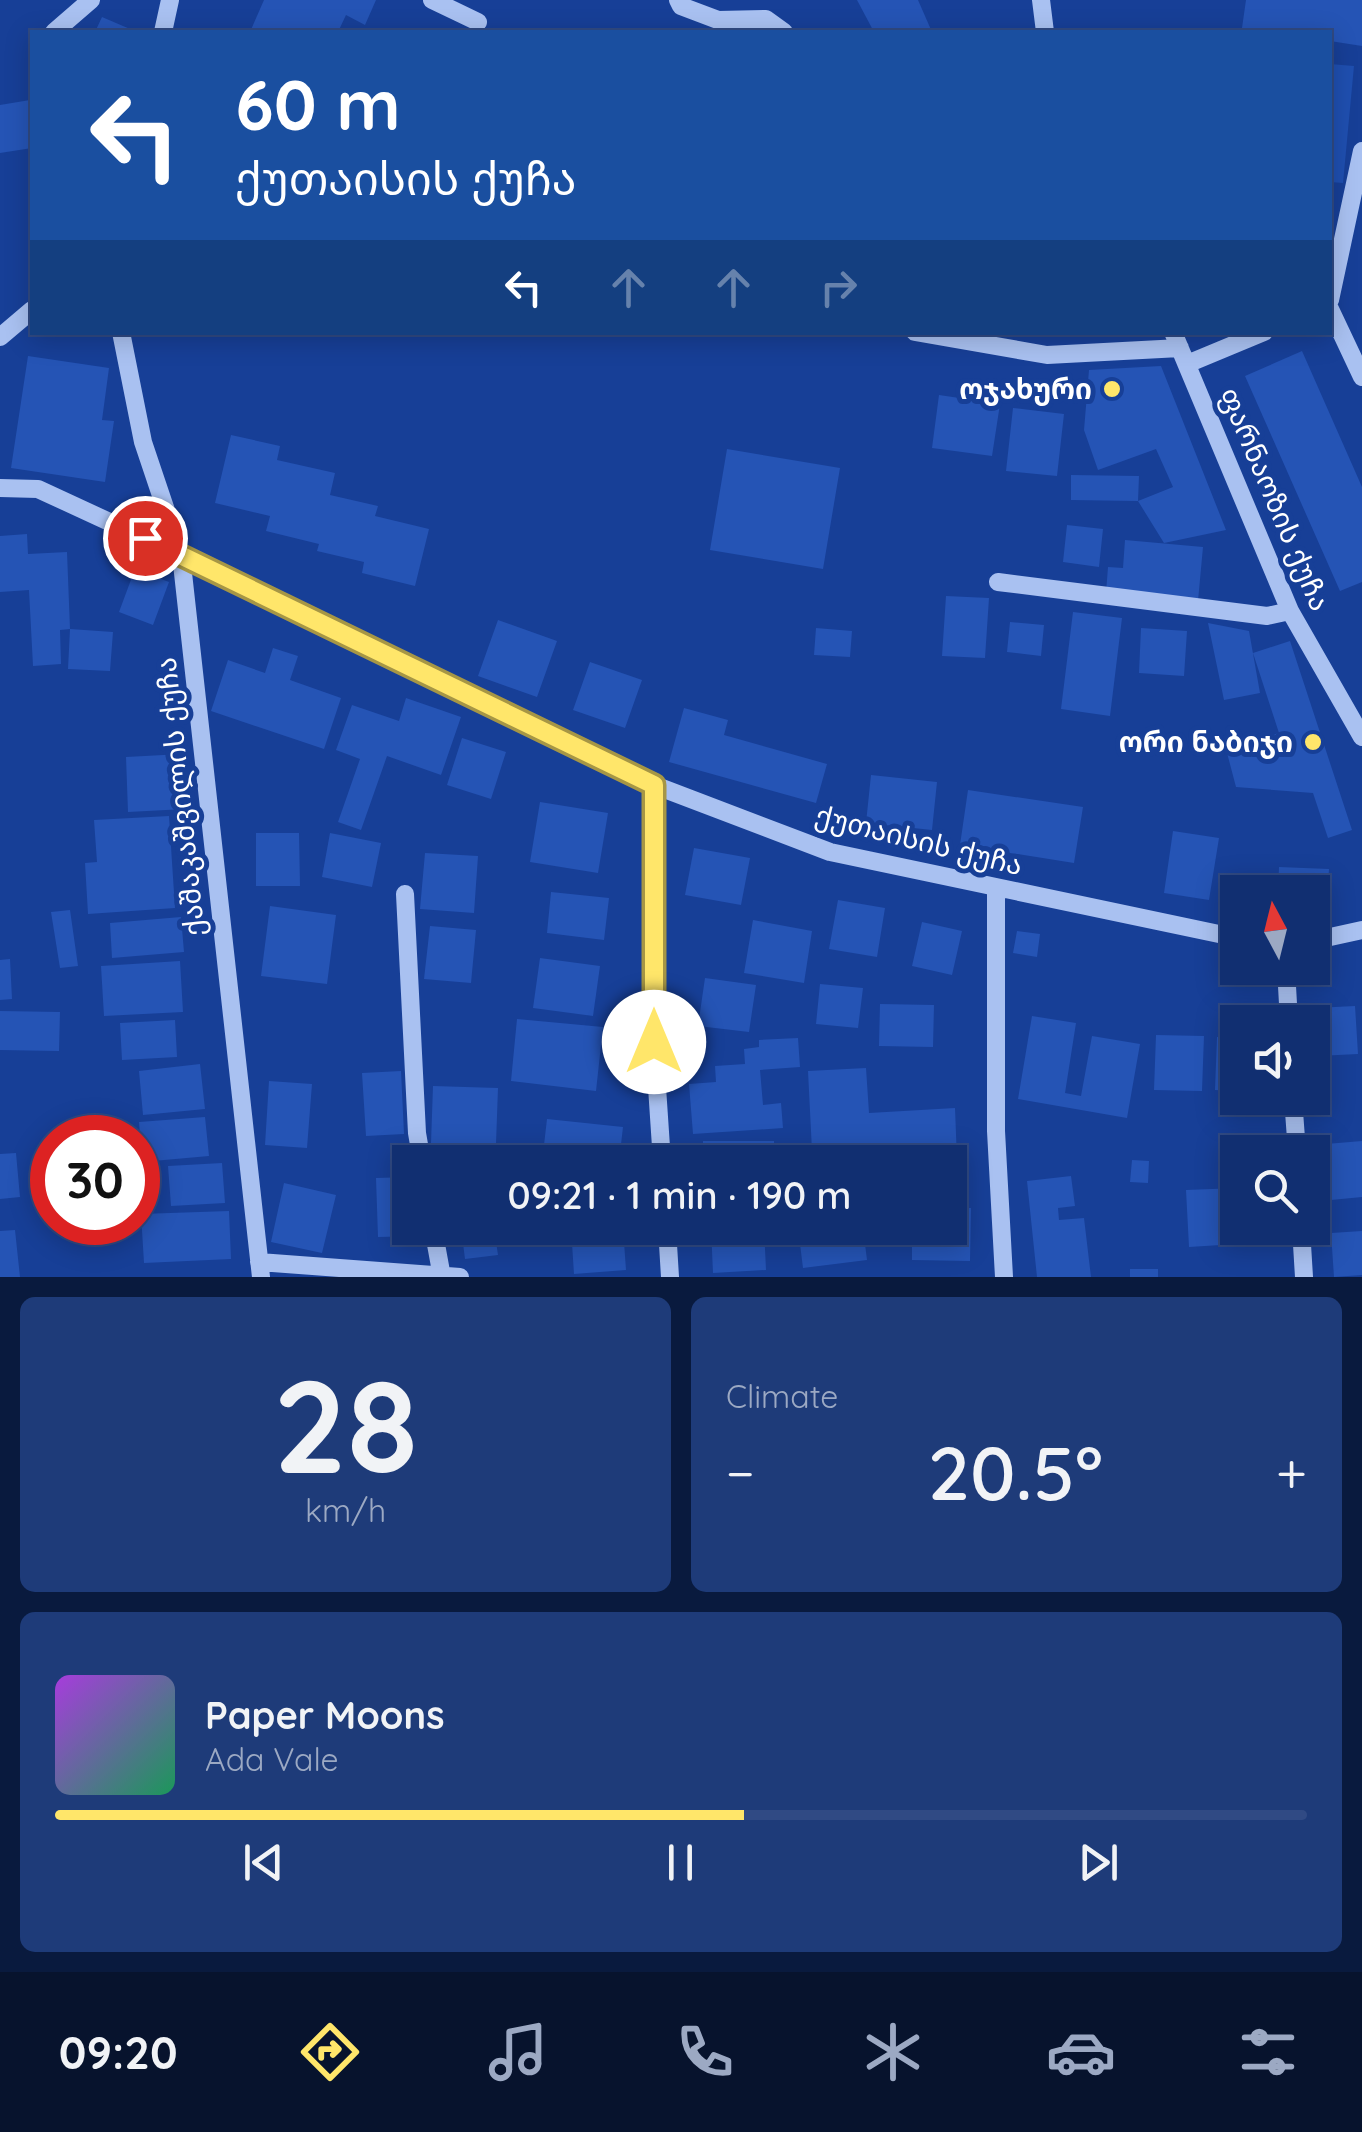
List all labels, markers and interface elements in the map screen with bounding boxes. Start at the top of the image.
text: 60 m [235,60,401,148]
icon: left [70,70,200,200]
text: ქუთაისის ქუჩა [235,150,577,206]
icon: left [496,260,551,315]
icon: ahead [601,260,656,315]
icon: ahead [706,260,761,315]
icon: right [811,260,866,315]
place label: ოჯახური [959,371,1092,406]
marker: ოჯახური [1101,378,1123,400]
street label: ფარნაოზის ქუჩა [1213,382,1338,616]
pin [103,496,188,581]
icon: arrive [118,511,173,566]
street label: ქაშაკაშვილის ქუჩა [147,656,212,938]
place label: ორი ნაბიჯი [1119,724,1293,759]
marker: ორი ნაბიჯი [1302,731,1324,753]
street label: ქუთაისის ქუჩა [812,797,1026,882]
north arrow [1220,875,1330,985]
map controls [1220,875,1330,1245]
position arrow [602,990,706,1094]
button: sound [1220,1005,1330,1115]
speed limit sign: 30 [30,1115,160,1245]
button: search [1220,1135,1330,1245]
text: 09:21 · 1 min · 190 m [507,1171,852,1219]
text: 28 [273,1343,418,1506]
text: Climate [726,1376,838,1416]
text: 20.5° [928,1425,1103,1519]
text: − [726,1438,755,1507]
text: + [1276,1438,1307,1507]
text: km/h [305,1490,386,1530]
text: Paper Moons [205,1691,445,1739]
text: Ada Vale [205,1739,339,1779]
icon: previous [236,1835,291,1890]
icon: pause [653,1835,708,1890]
icon: next [1071,1835,1126,1890]
icon: directions [295,2017,365,2087]
icon: music [483,2017,553,2087]
icon: phone [670,2017,740,2087]
icon: climate [858,2017,928,2087]
icon: car [1046,2017,1116,2087]
icon: filters [1233,2017,1303,2087]
text: 09:20 [59,2024,178,2080]

